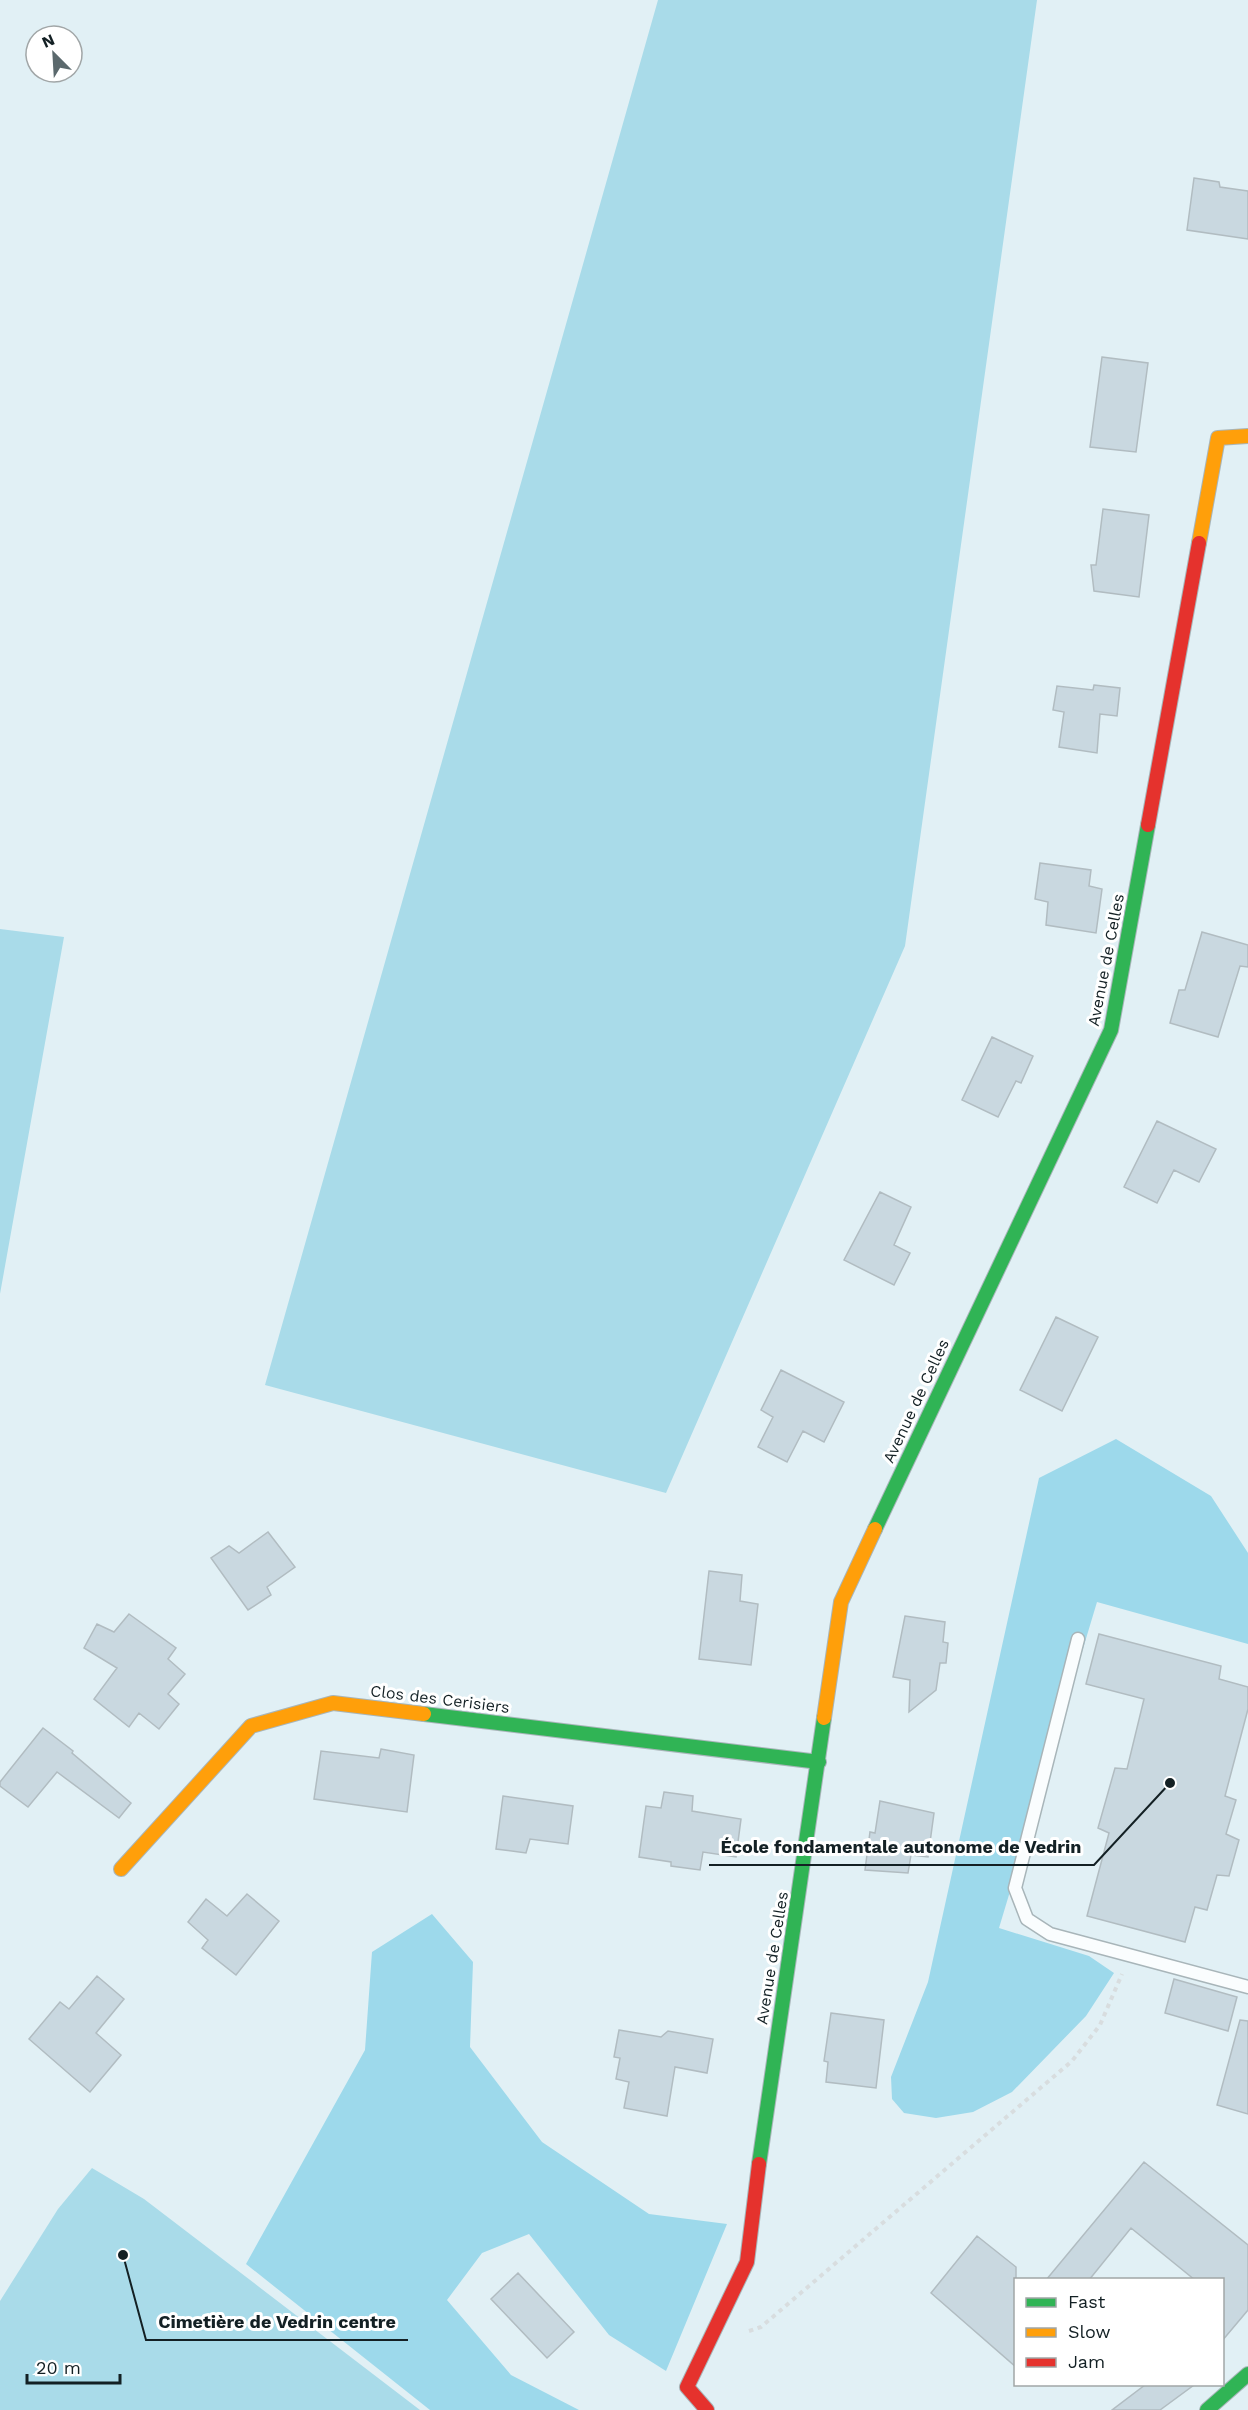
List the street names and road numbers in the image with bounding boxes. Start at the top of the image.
street label: Avenue de Celles [1084,892,1128,1028]
street label: Avenue de Celles [879,1336,953,1466]
street label: Clos des Cerisiers [369,1681,511,1717]
street label: Avenue de Celles [752,1890,792,2026]

